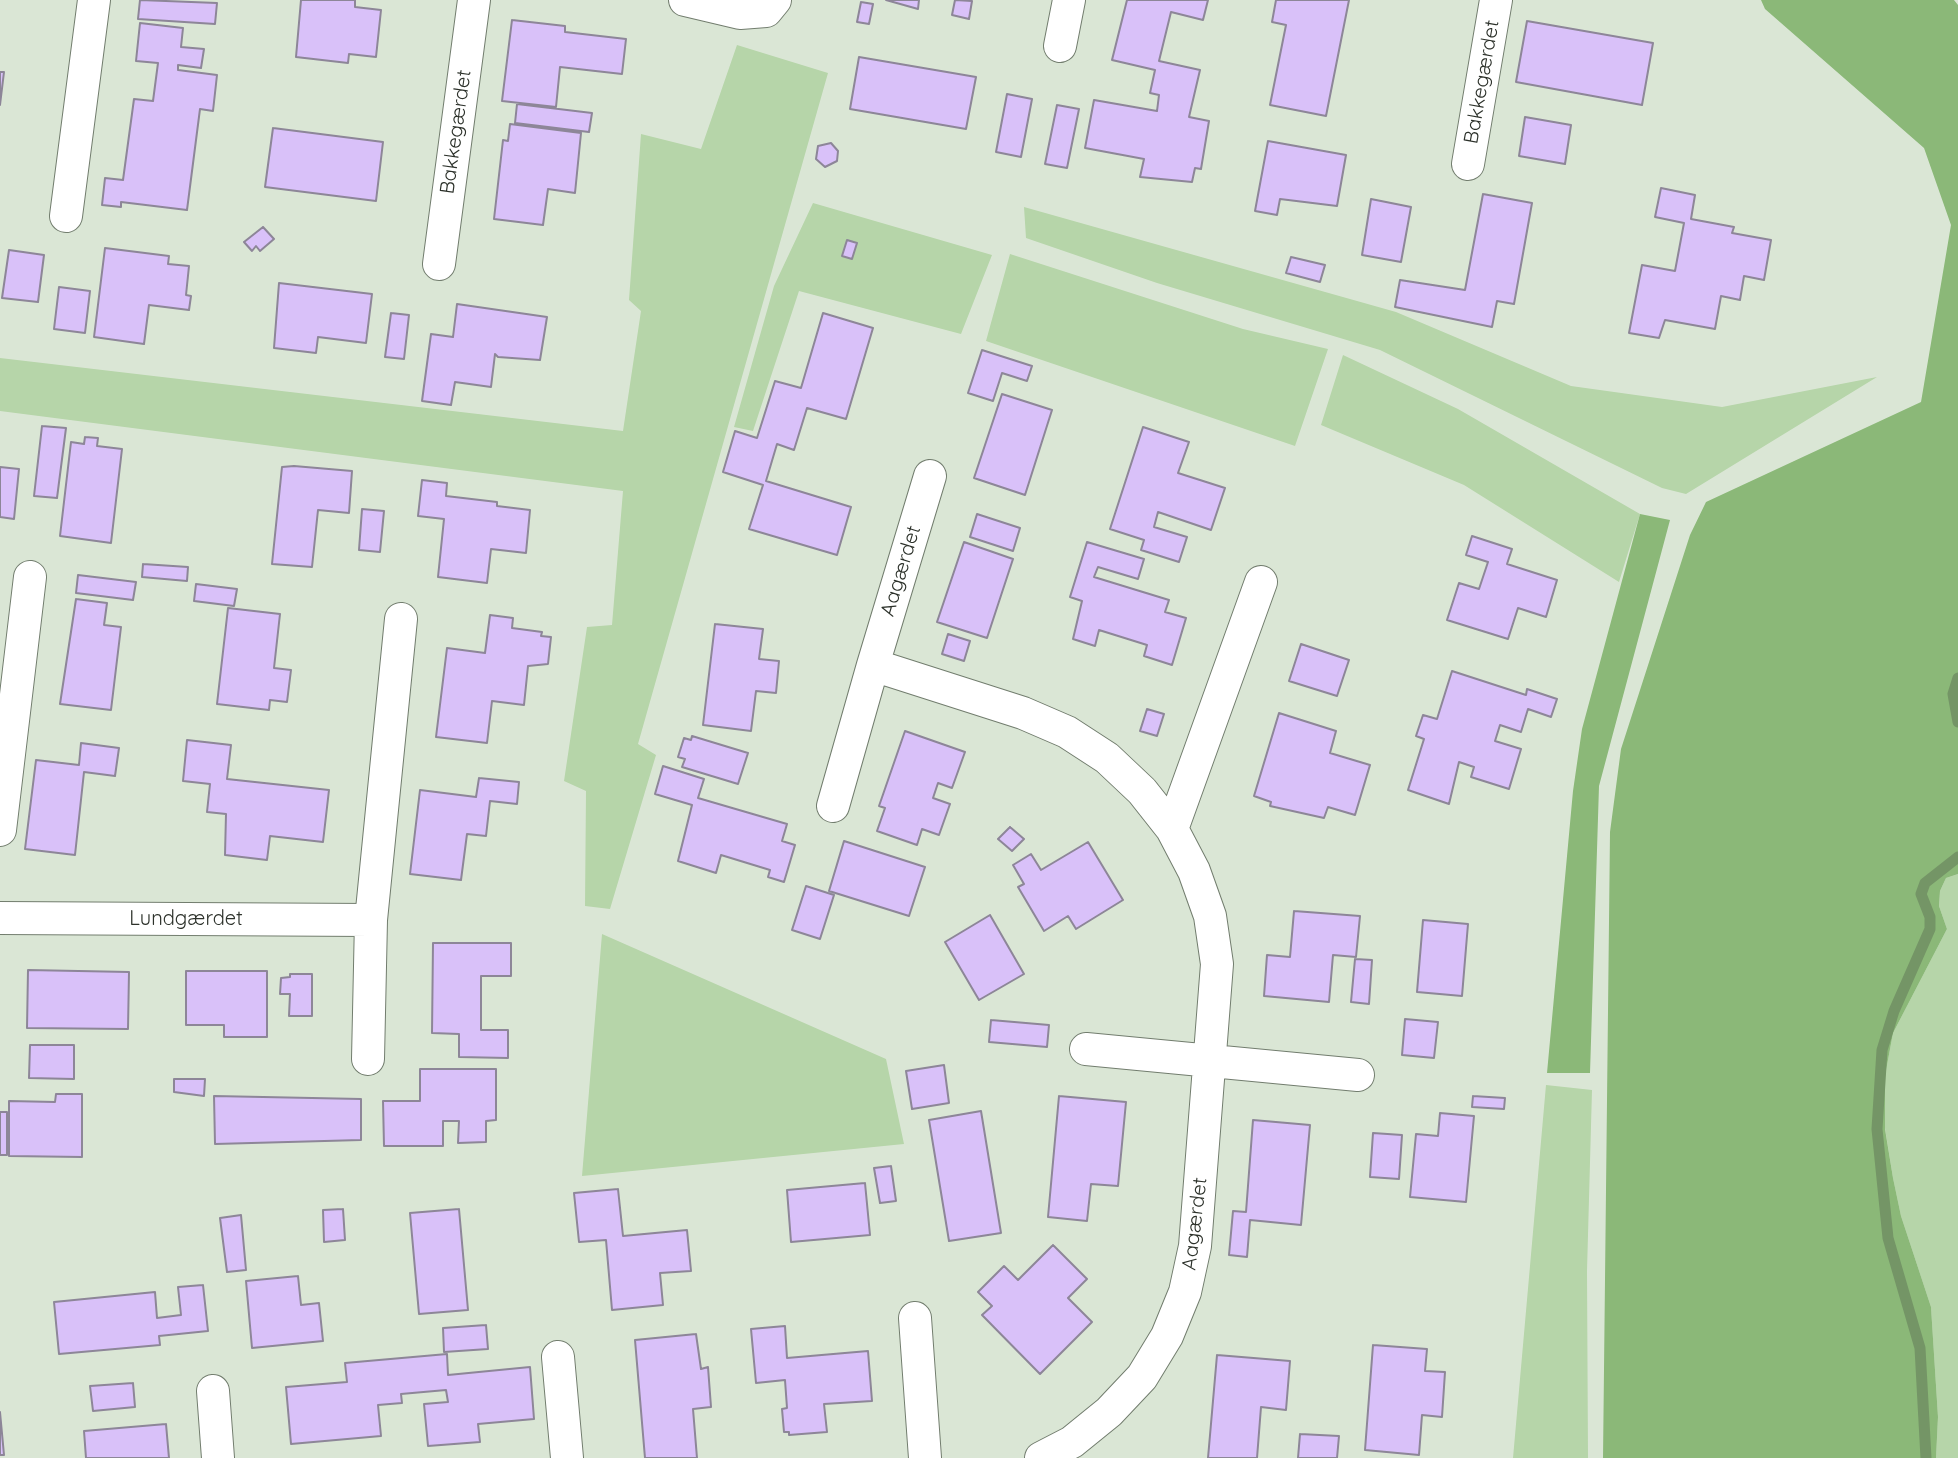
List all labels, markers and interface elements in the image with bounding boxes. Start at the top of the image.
street label: Bakkegærdet [1459,18,1505,146]
street label: Bakkegærdet [435,68,477,196]
street label: Aagærdet [876,523,926,619]
street label: Lundgærdet [129,907,243,931]
street label: Aagærdet [1177,1176,1213,1272]

